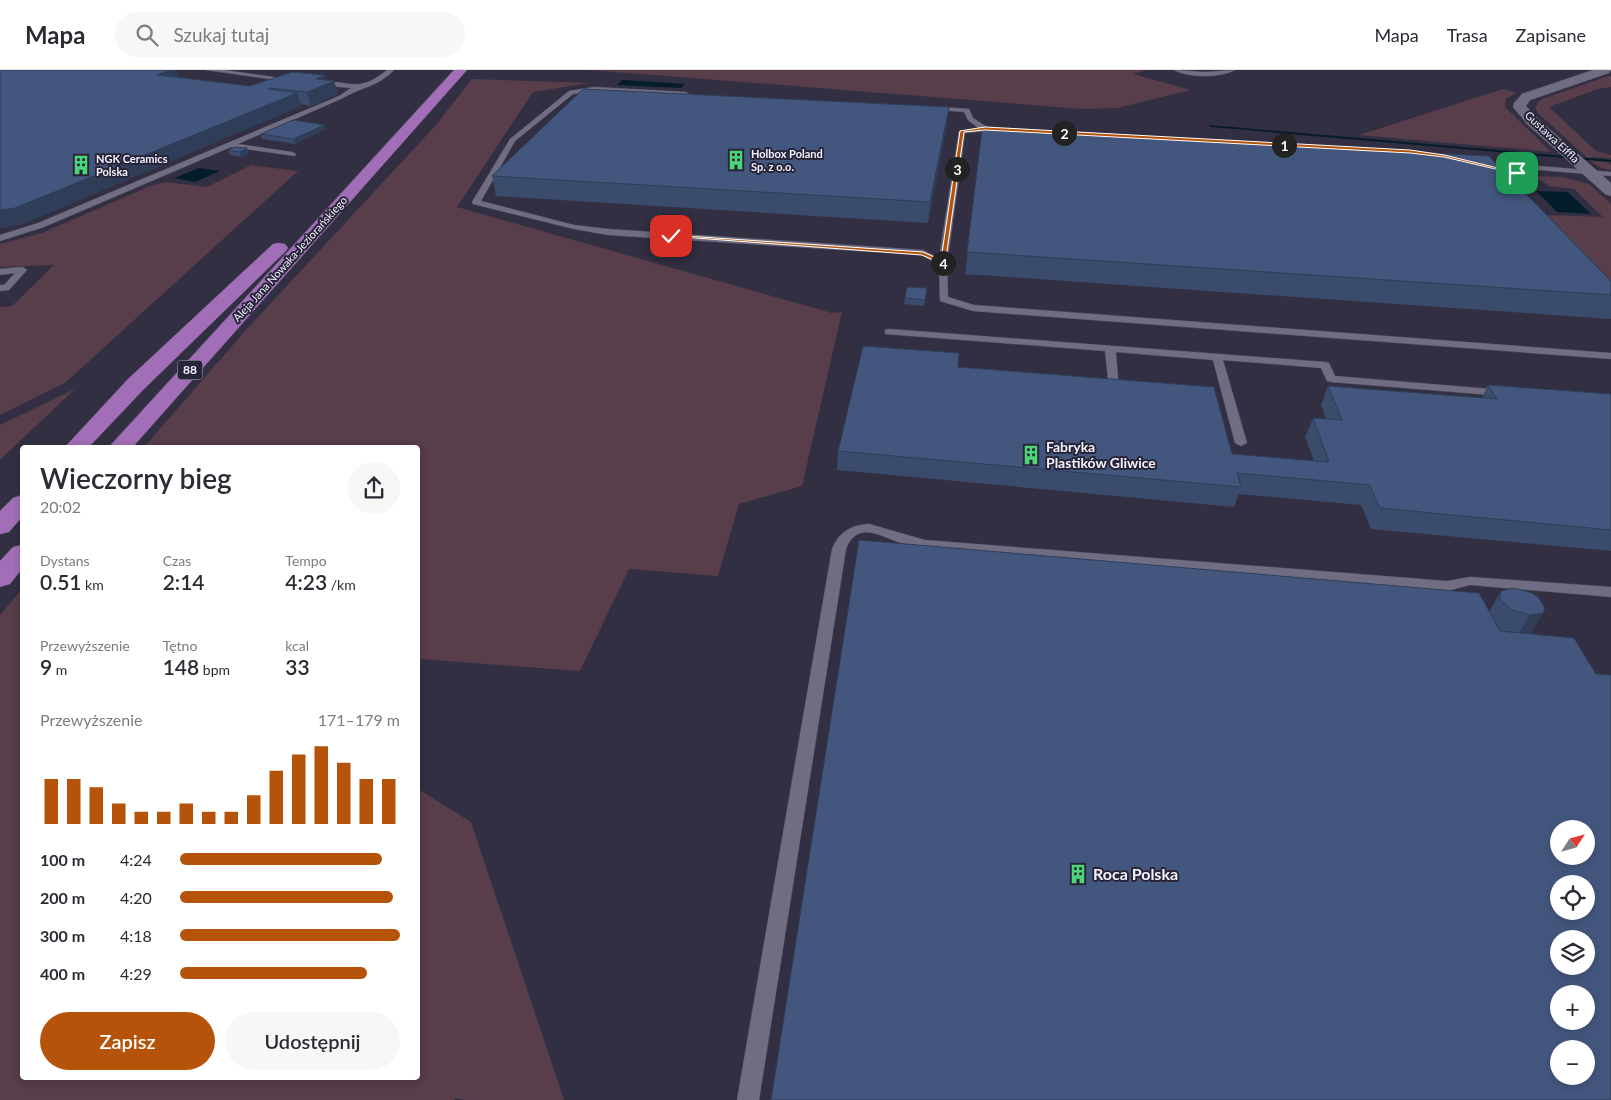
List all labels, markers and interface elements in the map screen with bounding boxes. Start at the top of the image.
search box [115,12,465,57]
text: Mapa [25,20,85,49]
icon: search [133,21,161,49]
text: Szukaj tutaj [173,23,269,46]
text: Mapa [1374,24,1419,46]
text: Trasa [1447,24,1488,46]
text: Zapisane [1516,24,1586,46]
street label: Gustawa Eiffla [1523,108,1582,165]
pin: 2 [1052,120,1076,146]
text: 2 [1060,125,1069,142]
pin: 1 [1272,132,1296,158]
text: 1 [1280,137,1289,154]
place label: Holbox Poland Sp. z o.o. [751,147,823,173]
building icon: Holbox Poland Sp. z o.o. [725,149,747,171]
place label: NGK Ceramics Polska [96,152,168,178]
pin [1496,152,1538,194]
building icon: NGK Ceramics Polska [70,154,92,176]
pin: 3 [944,156,970,182]
icon: arrive [1503,159,1531,187]
text: 3 [953,161,962,178]
street label: Aleja Jana Nowaka-Jeziorańskiego [230,193,349,324]
pin [650,215,692,257]
icon: check [657,222,685,250]
pin: 4 [930,250,956,276]
text: 4 [939,255,948,272]
road number: 88 [178,360,202,380]
place label: Fabryka Plastików Gliwice [1046,438,1156,471]
building icon: Fabryka Plastików Gliwice [1020,444,1042,466]
text: Wieczorny bieg [40,461,232,495]
button: share [348,462,400,514]
text: 20:02 [40,497,81,516]
text: Dystans [40,552,90,569]
text: Czas [163,552,191,569]
text: Tempo [285,552,327,569]
text: 0.51 [40,569,82,594]
text: 2:14 [163,569,205,594]
text: 4:23 [285,569,327,594]
text: km [82,576,104,593]
text: /km [327,576,356,593]
text: Przewyższenie [40,637,130,654]
text: Tętno [163,637,197,654]
text: kcal [285,637,309,654]
text: 9 [40,654,52,679]
text: 148 [163,654,199,679]
text: 33 [285,654,310,679]
text: m [52,661,67,678]
text: bpm [199,661,230,678]
text: Przewyższenie [40,710,142,729]
text: 171–179 m [318,710,400,729]
north arrow [1550,820,1595,865]
map controls [1550,820,1595,1085]
text: 100 m [40,850,85,869]
text: 4:24 [120,850,152,869]
building icon: Roca Polska [1067,863,1089,885]
place label: Roca Polska [1093,864,1178,883]
button: locate [1550,875,1595,920]
text: 200 m [40,888,85,907]
text: 4:20 [120,888,152,907]
text: 300 m [40,926,85,945]
text: 4:18 [120,926,152,945]
button: layers [1550,930,1595,975]
text: 400 m [40,964,85,983]
text: 4:29 [120,964,152,983]
button: + [1550,985,1595,1030]
button: Zapisz [40,1012,215,1070]
button: Udostępnij [225,1012,400,1070]
button: − [1550,1040,1595,1085]

